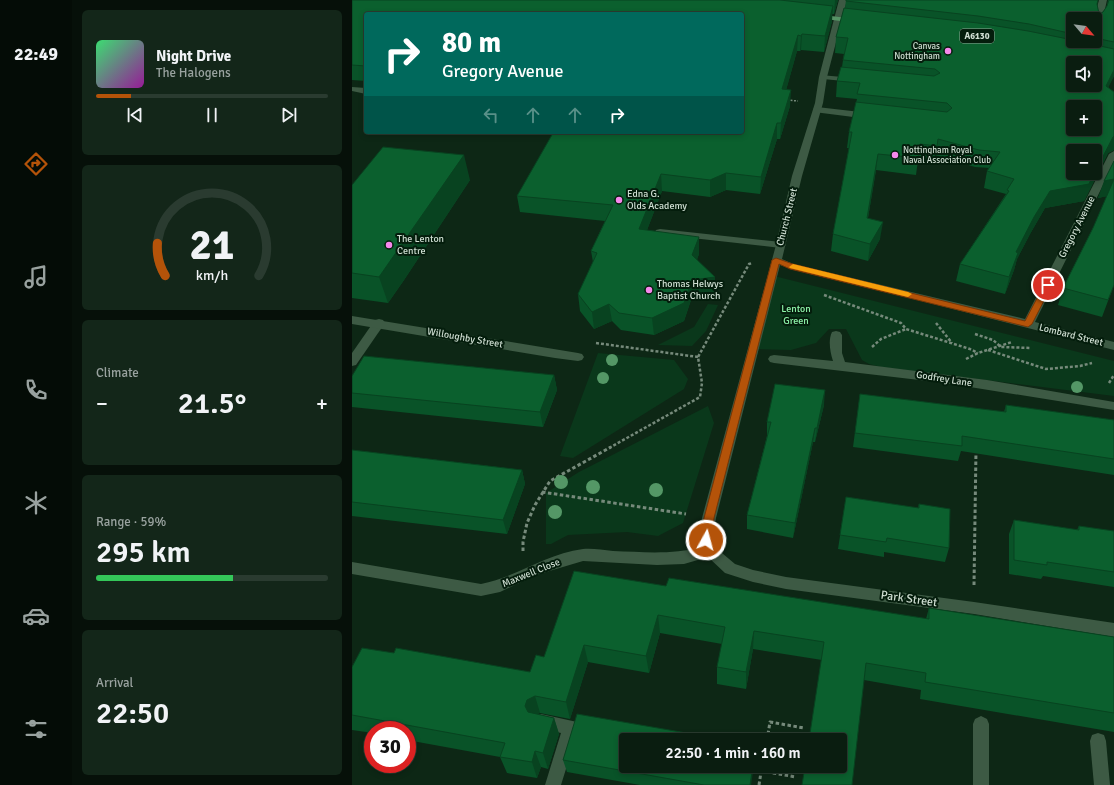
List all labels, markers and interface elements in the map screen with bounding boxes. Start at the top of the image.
north arrow [1066,12,1102,48]
map controls [1066,12,1102,180]
text: 80 m [442,26,501,60]
icon: right [376,28,428,80]
road number: A6130 [960,29,994,43]
place label: Canvas Nottingham [894,41,940,62]
text: 22:49 [14,43,58,65]
marker: Canvas Nottingham [943,46,953,56]
text: Night Drive [156,47,231,65]
button: sound [1066,56,1102,92]
text: Gregory Avenue [442,60,564,82]
text: The Halogens [156,65,231,81]
button: + [1066,100,1102,136]
icon: previous [124,104,146,126]
icon: pause [201,104,223,126]
icon: next [278,104,300,126]
icon: left [480,104,502,126]
icon: ahead [522,104,544,126]
icon: ahead [564,104,586,126]
icon: right [606,104,628,126]
button: − [1066,144,1102,180]
place label: Nottingham Royal Naval Association Club [903,145,991,166]
icon: directions [22,150,50,178]
marker: Nottingham Royal Naval Association Club [890,150,900,160]
street label: Church Street [774,187,800,247]
place label: Edna G. Olds Academy [627,188,687,212]
street label: Gregory Avenue [1056,194,1098,260]
marker: Edna G. Olds Academy [614,195,624,205]
text: 21 [190,219,234,270]
place label: The Lenton Centre [397,233,444,257]
marker: The Lenton Centre [384,240,394,250]
icon: music [22,263,50,291]
text: km/h [196,266,228,283]
pin [1031,268,1065,302]
icon: arrive [1037,274,1059,296]
place label: Thomas Helwys Baptist Church [657,278,724,302]
marker: Thomas Helwys Baptist Church [644,285,654,295]
park label: Lenton Green [781,303,811,327]
street label: Lombard Street [1038,321,1105,349]
street label: Willoughby Street [426,325,504,351]
text: Climate [96,365,139,381]
street label: Godfrey Lane [915,369,973,389]
icon: phone [22,376,50,404]
text: 21.5° [178,385,246,422]
text: − [96,390,108,417]
text: + [316,390,328,417]
icon: climate [22,489,50,517]
text: Range · 59% [96,514,166,530]
position arrow [685,519,727,561]
text: 295 km [96,534,191,571]
street label: Maxwell Close [500,556,562,590]
street label: Park Street [880,588,938,610]
icon: car [22,602,50,630]
text: Arrival [96,675,133,691]
text: 22:50 [96,695,169,732]
icon: filters [22,715,50,743]
speed limit sign: 30 [364,721,416,773]
text: 22:50 · 1 min · 160 m [666,744,800,762]

